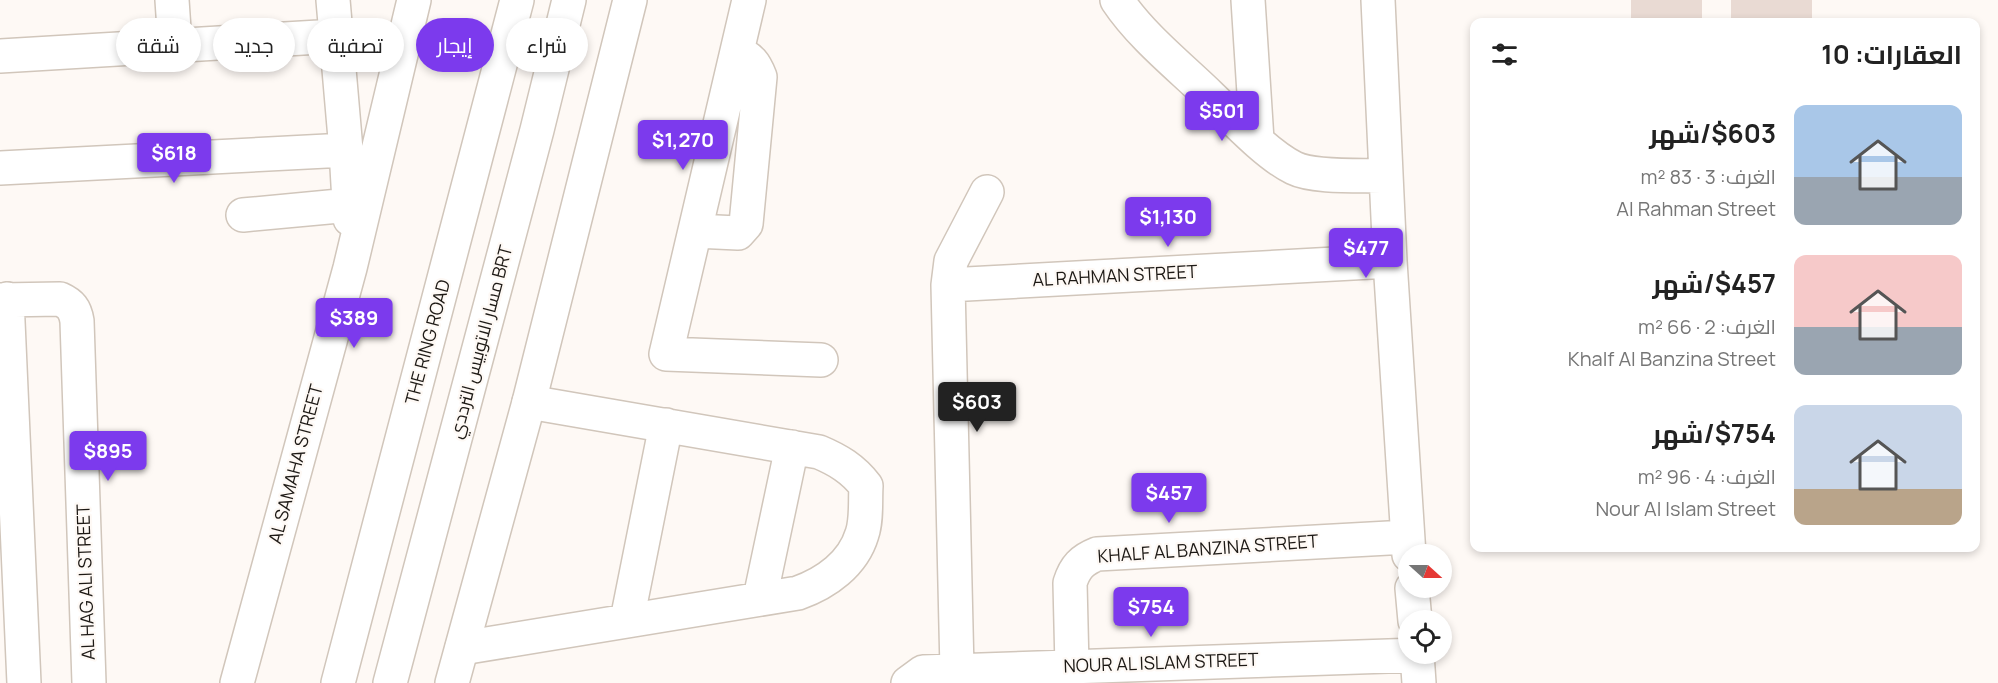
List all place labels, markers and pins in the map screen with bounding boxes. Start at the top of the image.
pin: $501 [1186,91,1258,142]
pin: $1,270 [634,120,732,171]
pin: $618 [138,133,210,184]
pin: $1,130 [1119,197,1217,248]
pin: $477 [1330,228,1402,279]
pin: $389 [318,298,390,349]
pin: $603 [941,382,1013,433]
pin: $895 [72,431,144,482]
pin: $457 [1133,473,1205,524]
pin: $754 [1115,587,1187,638]

